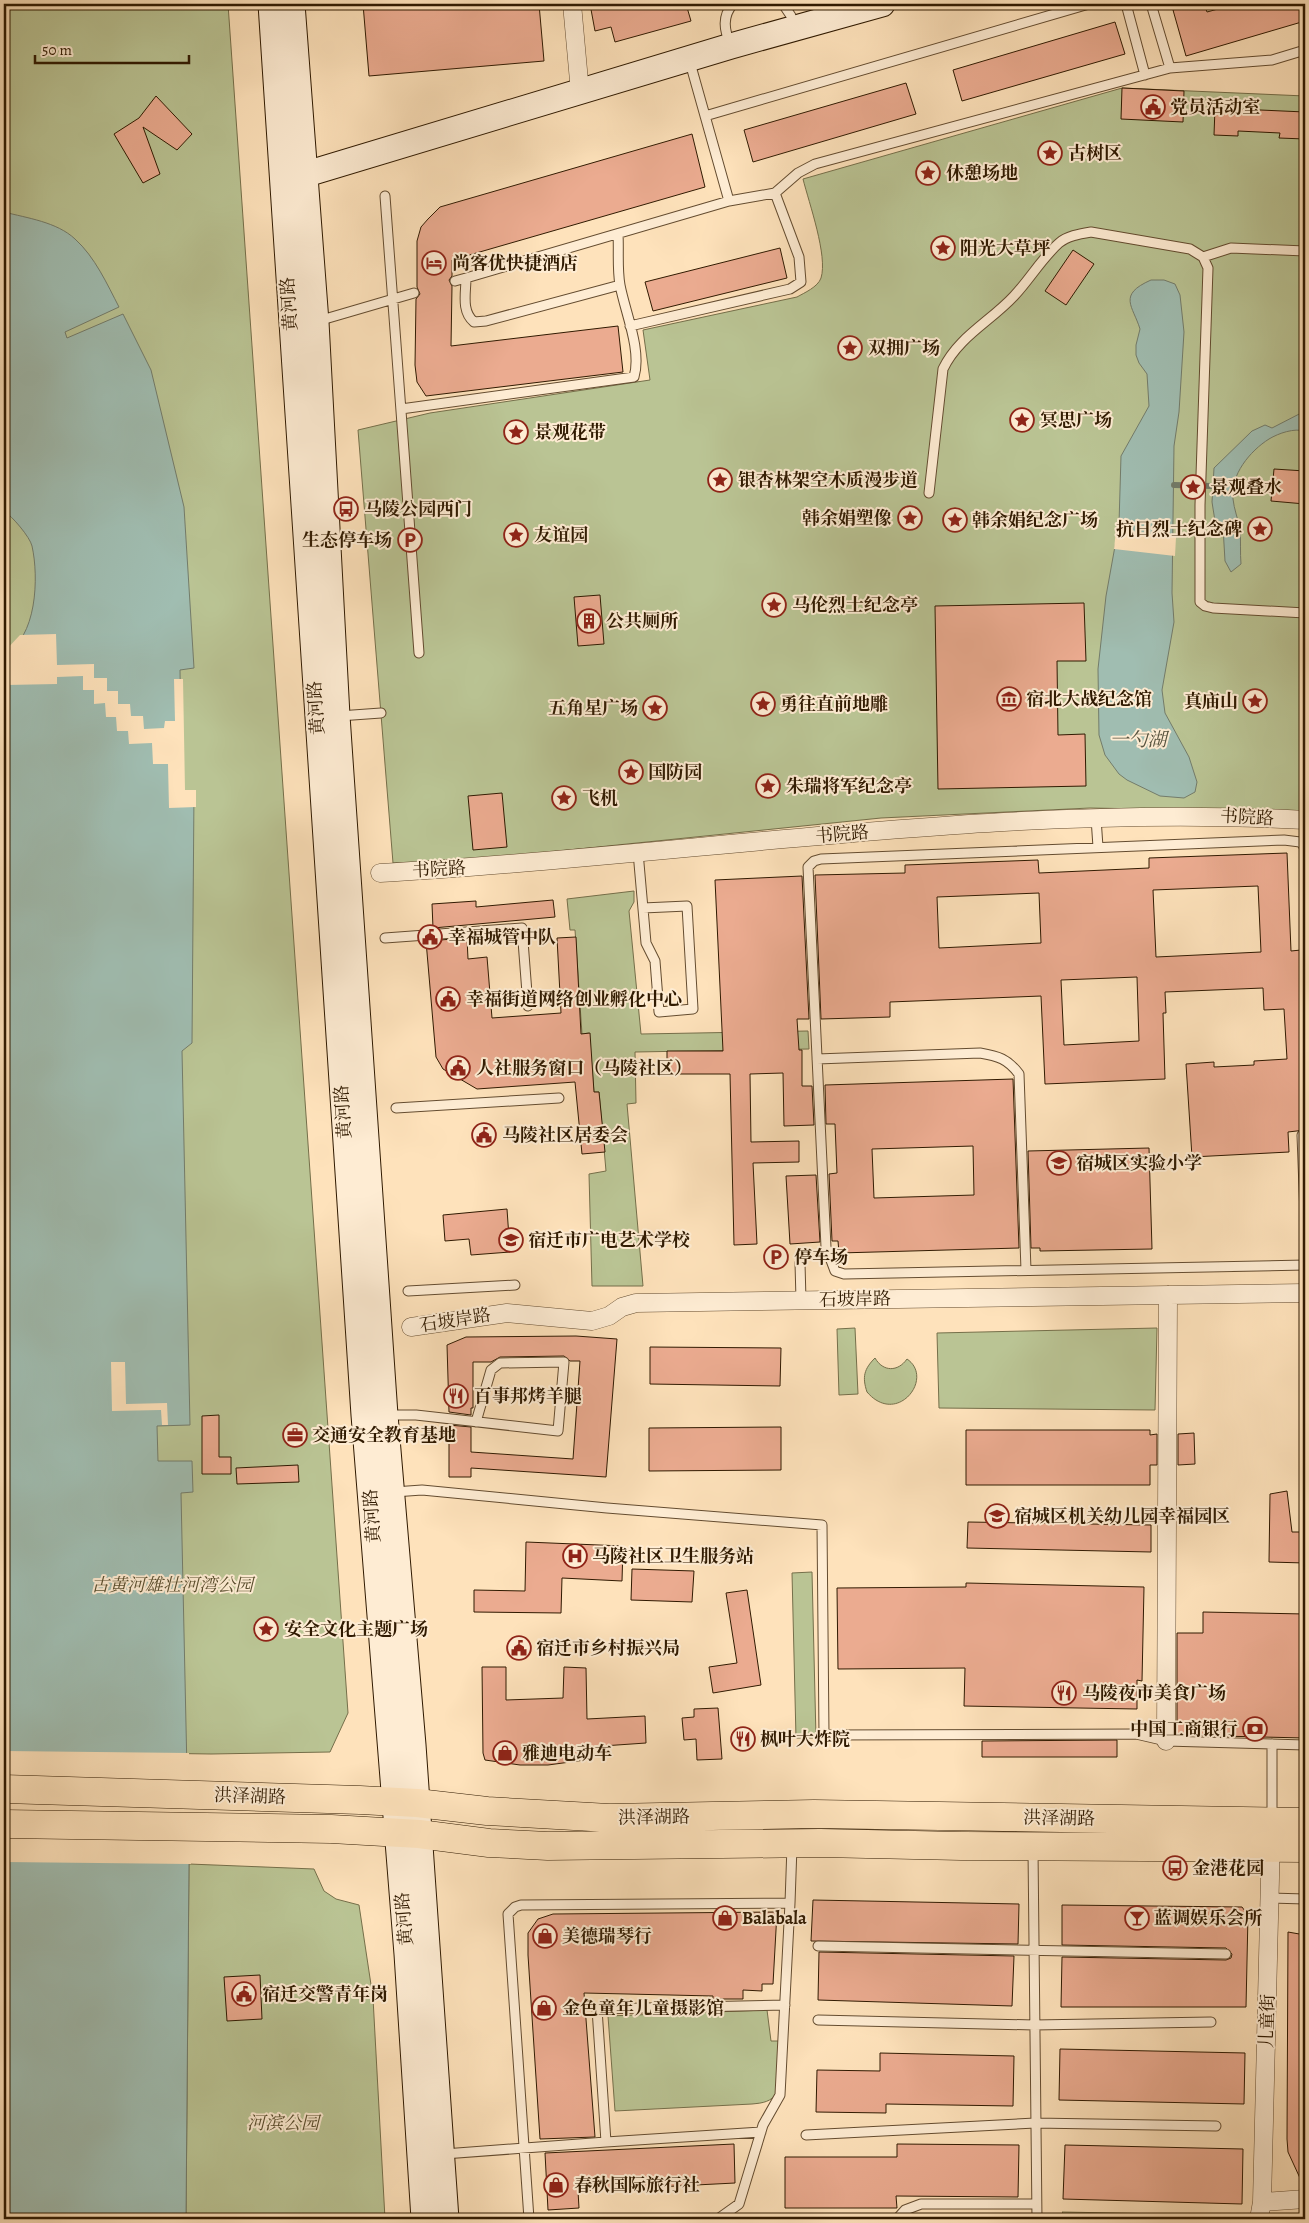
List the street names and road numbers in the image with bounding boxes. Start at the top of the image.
street label: 黄河路 [275,276,303,332]
street label: 黄河路 [302,680,330,736]
street label: 书院路 [1219,804,1275,830]
street label: 书院路 [814,820,870,848]
street label: 书院路 [411,856,467,882]
street label: 黄河路 [329,1084,357,1140]
street label: 石坡岸路 [819,1286,891,1312]
street label: 石坡岸路 [418,1303,492,1337]
street label: 黄河路 [358,1488,386,1544]
street label: 洪泽湖路 [214,1783,286,1809]
street label: 洪泽湖路 [618,1804,690,1830]
street label: 洪泽湖路 [1023,1805,1095,1831]
street label: 黄河路 [390,1891,418,1947]
street label: 儿童街 [1254,1994,1280,2048]

